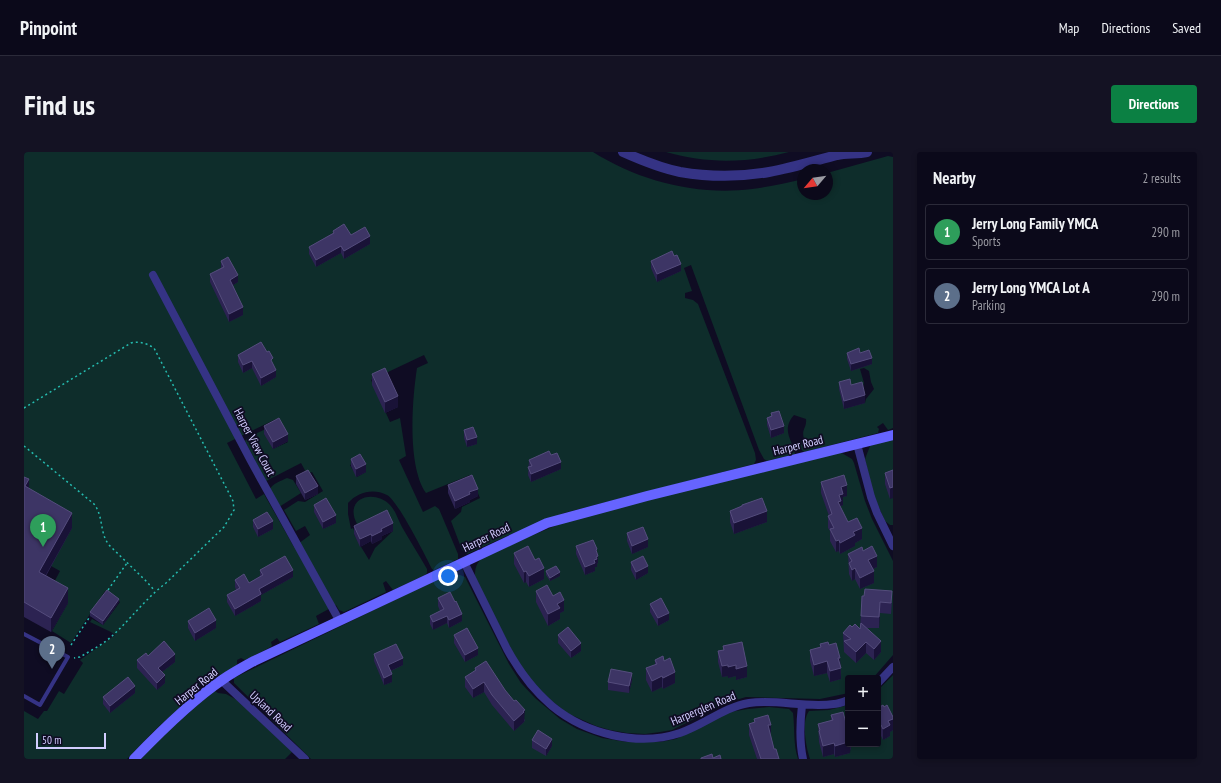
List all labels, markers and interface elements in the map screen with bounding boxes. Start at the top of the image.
text: Pinpoint [20,16,77,40]
text: Map [1059,19,1079,37]
text: Directions [1101,19,1150,37]
text: Saved [1172,19,1201,37]
button: Directions [1111,85,1197,123]
text: Find us [24,86,95,123]
north arrow [797,164,833,200]
text: Nearby [933,167,976,189]
text: 2 results [1142,170,1181,187]
text: Jerry Long Family YMCA [972,214,1098,233]
text: 1 [944,224,950,241]
text: 290 m [1151,224,1180,241]
text: Sports [972,233,1001,250]
text: Jerry Long YMCA Lot A [972,278,1090,297]
text: 2 [944,288,950,305]
text: 290 m [1151,288,1180,305]
text: Parking [972,297,1005,314]
street label: Harper View Court [231,405,280,479]
street label: Harper Road [771,432,825,458]
pin: 1 [30,514,56,547]
street label: Harper Road [460,519,512,555]
your location [438,566,458,586]
pin: 2 [39,636,65,669]
street label: Harper Road [171,664,221,708]
map controls [845,675,881,747]
button: + [845,675,881,711]
street label: Upland Road [247,688,295,734]
street label: Harperglen Road [668,688,738,728]
button: − [845,711,881,747]
scale bar [36,731,106,750]
text: 50 m [42,733,61,747]

